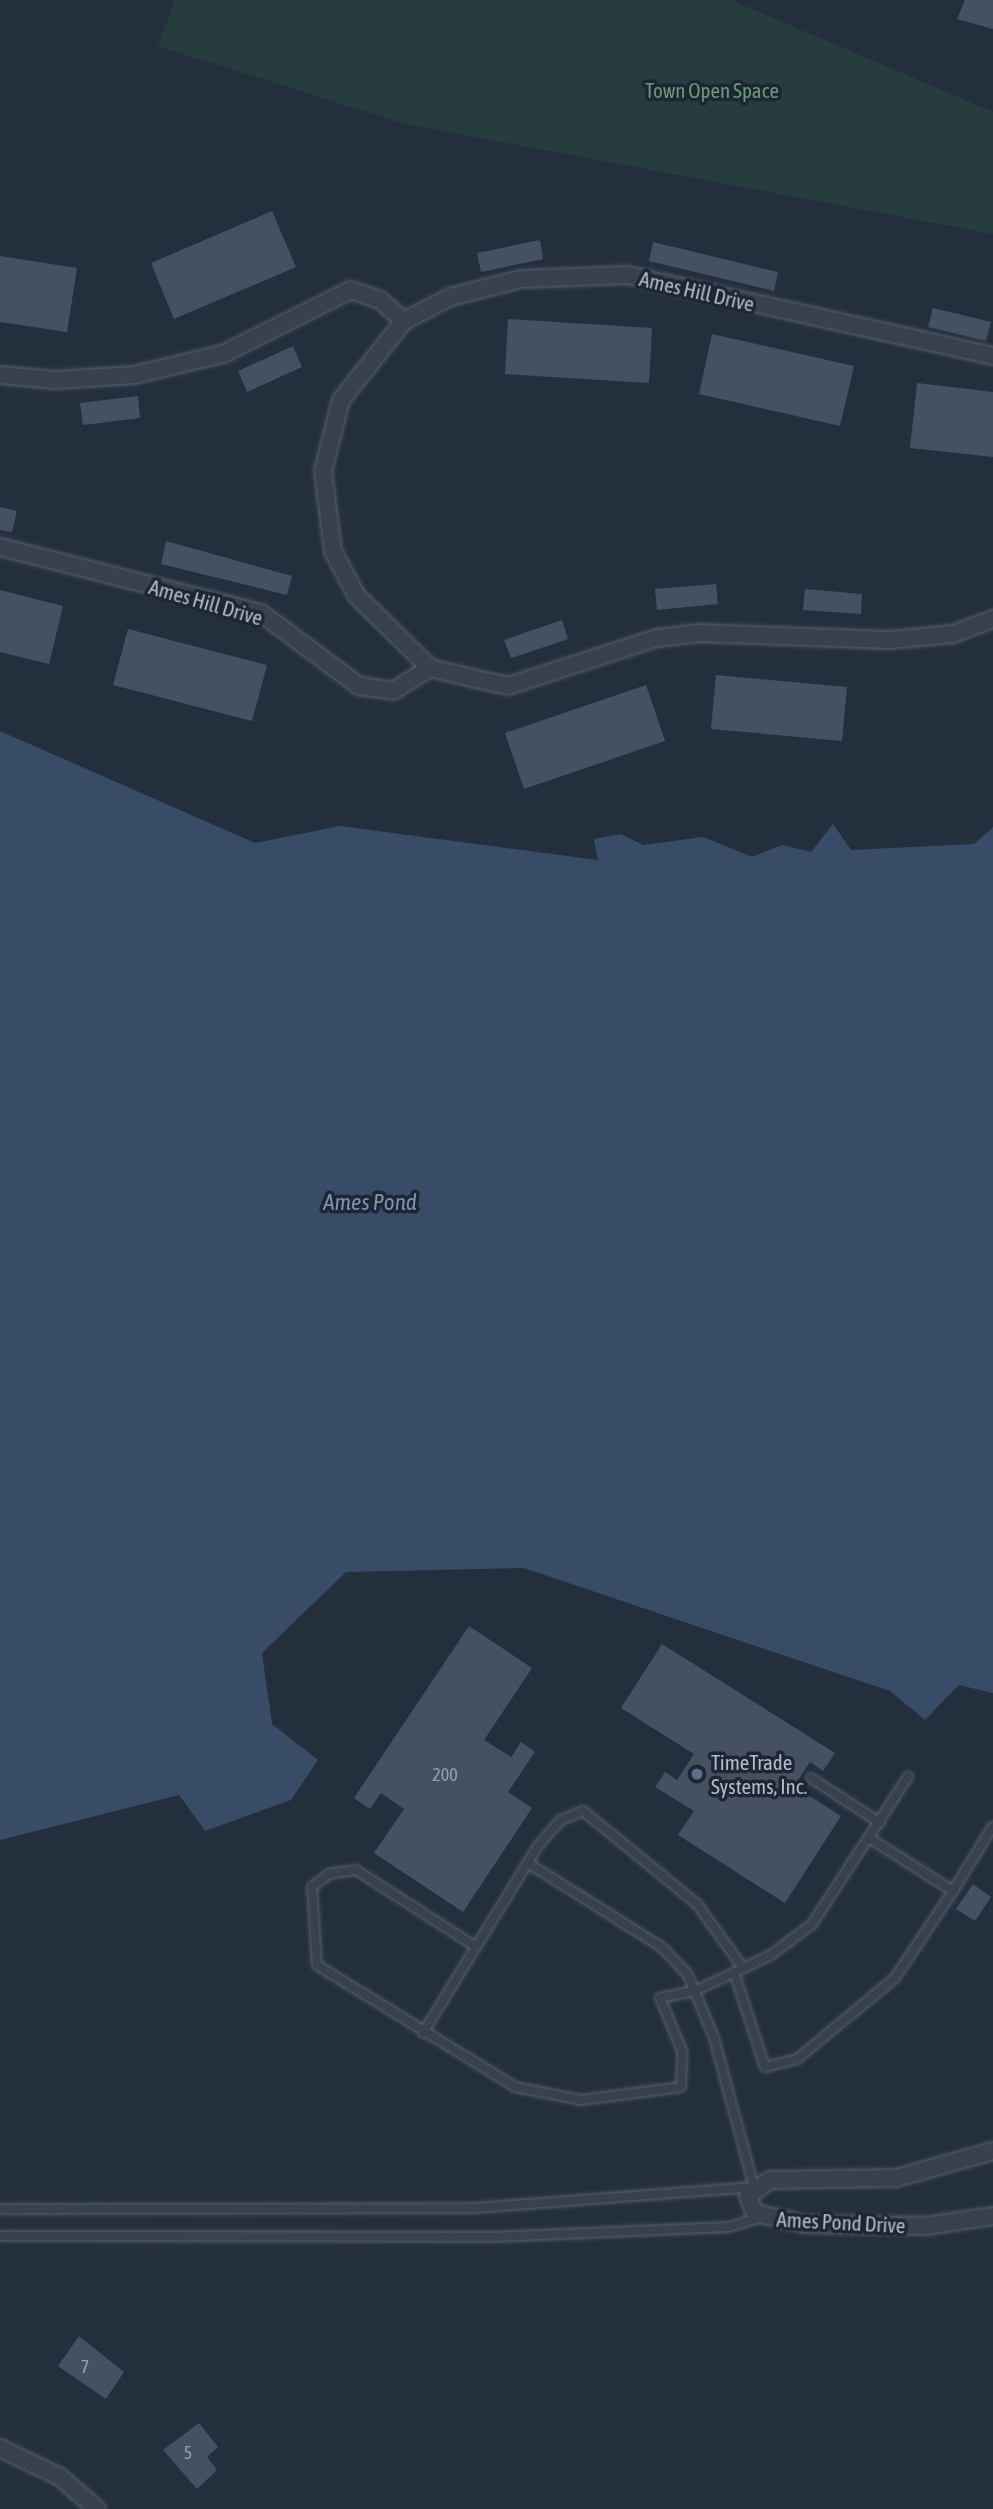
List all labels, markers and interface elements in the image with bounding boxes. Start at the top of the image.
park label: Town Open Space [645,77,779,103]
street label: Ames Hill Drive [637,266,757,316]
street label: Ames Hill Drive [146,574,266,630]
water label: Ames Pond [323,1188,417,1216]
place label: TimeTrade Systems, Inc. [711,1749,807,1799]
house number: 200 [432,1764,458,1786]
marker: TimeTrade Systems, Inc. [689,1766,705,1782]
street label: Ames Pond Drive [776,2206,906,2238]
house number: 7 [81,2356,89,2378]
house number: 5 [184,2442,192,2464]

